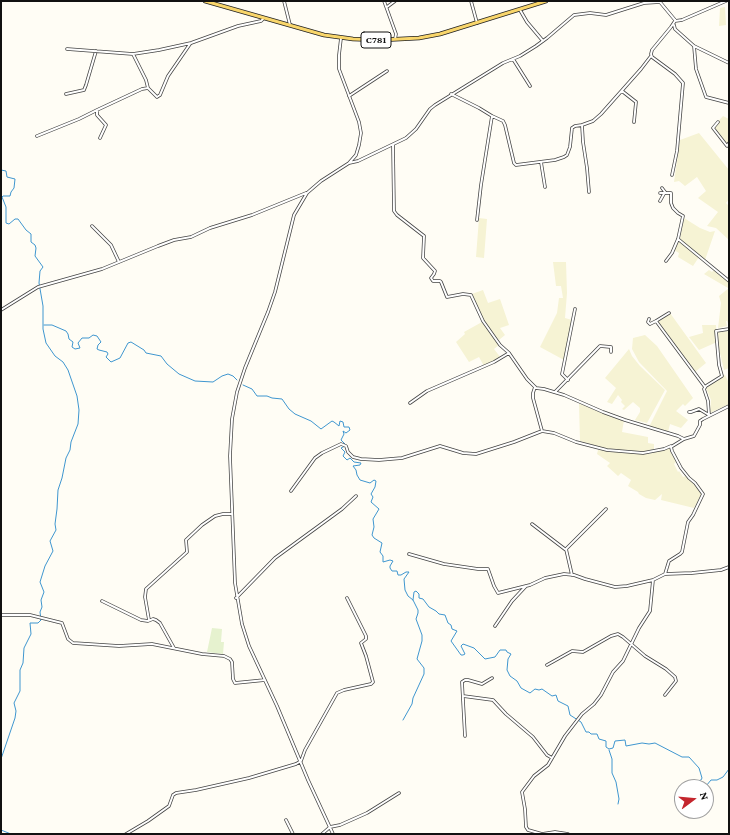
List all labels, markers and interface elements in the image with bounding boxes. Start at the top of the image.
road number: C781 [361,32,391,48]
north arrow [674,779,714,819]
text: N [698,791,711,801]

